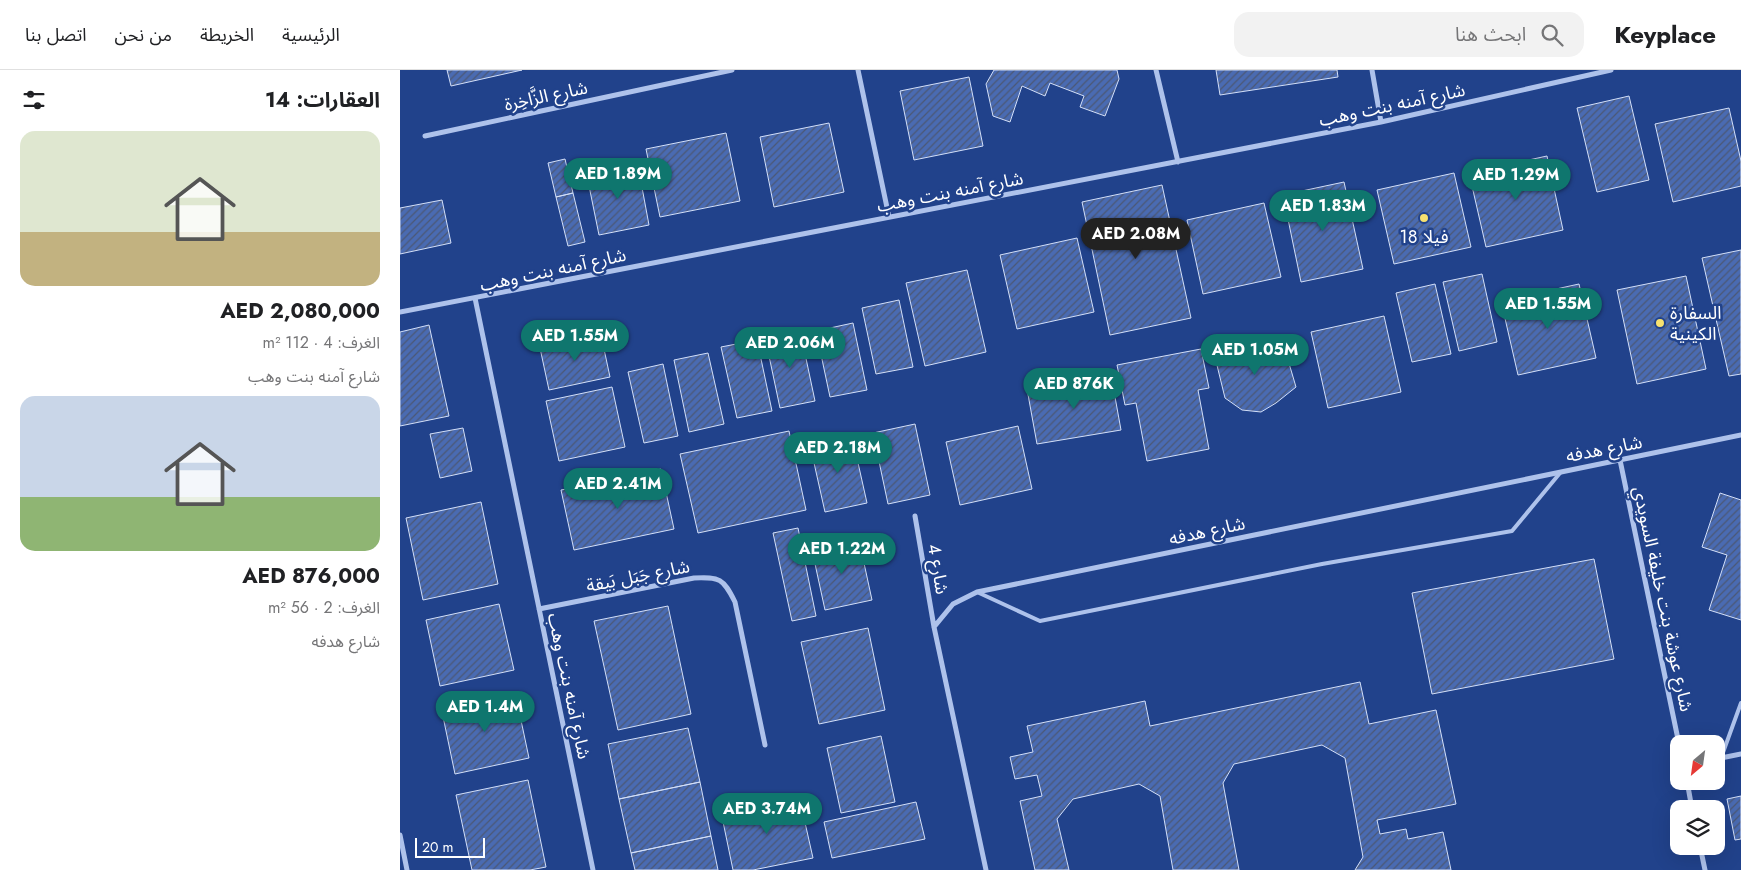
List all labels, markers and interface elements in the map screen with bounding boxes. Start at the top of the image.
search box [1234,12,1584,57]
text: Keyplace [1614,17,1716,52]
text: ابحث هنا [1455,21,1526,48]
icon: search [1538,21,1566,49]
text: اتصل بنا [25,22,87,48]
text: من نحن [115,22,172,48]
text: الخريطة [200,22,254,48]
text: الرئيسية [282,22,340,48]
street label: شارع الزَّاخِرة [502,74,590,119]
street label: شارع آمنه بنت وهب [1317,77,1468,134]
text: العقارات: 14 [265,85,380,115]
icon: filters [20,86,48,114]
pin: AED 1.89M [561,158,675,200]
pin: AED 1.29M [1459,158,1573,201]
text: AED 1.89M [575,162,661,185]
text: AED 1.29M [1473,163,1559,186]
icon: home [155,164,245,254]
street label: شارع آمنه بنت وهب [875,165,1026,220]
pin: AED 1.83M [1266,190,1380,232]
text: AED 1.83M [1280,194,1366,217]
marker: فيلا 18 [1418,212,1430,224]
pin: AED 2.08M [1079,218,1193,260]
text: AED 2.08M [1092,222,1180,245]
place label: فيلا 18 [1400,224,1448,250]
street label: شارع آمنه بنت وهب [478,242,629,299]
pin: AED 1.55M [1491,288,1605,330]
text: AED 1.55M [1505,292,1591,315]
text: AED 2,080,000 [220,296,380,326]
place label: السفارة الكينية [1670,300,1722,347]
marker: السفارة الكينية [1654,317,1666,329]
pin: AED 1.55M [518,320,632,362]
text: AED 1.55M [532,324,618,347]
pin: AED 2.06M [733,326,847,369]
text: الغرف: 4 · 112 m² [262,331,380,354]
text: AED 2.06M [745,331,835,354]
pin: AED 1.05M [1198,334,1312,376]
text: AED 1.05M [1212,338,1298,361]
text: شارع آمنه بنت وهب [248,365,380,388]
pin: AED 876K [1022,368,1126,410]
text: AED 876K [1034,372,1114,395]
icon: home [155,429,245,519]
street label: شارع هدفه [1564,429,1645,470]
pin: AED 2.18M [781,432,895,474]
text: AED 2.18M [795,436,881,459]
pin: AED 2.41M [561,468,675,510]
text: AED 2.41M [574,472,662,495]
street label: شارع عوشة بنت خليفة السويدي [1625,484,1700,714]
street label: شارع هدفه [1167,510,1248,553]
pin: AED 1.22M [785,532,899,575]
text: AED 1.22M [799,537,885,560]
street label: شارع 4 [920,542,955,597]
street label: شارع جَبَل بَيقة [584,553,692,600]
text: AED 876,000 [242,561,380,591]
text: الغرف: 2 · 56 m² [268,596,380,619]
street label: شارع آمنه بنت وهب [540,611,597,762]
text: شارع هدفه [311,630,380,653]
pin: AED 1.4M [433,690,537,733]
text: AED 1.4M [447,695,523,718]
north arrow [1670,735,1725,790]
map controls [1670,735,1725,855]
pin: AED 3.74M [710,792,824,835]
text: AED 3.74M [723,797,811,820]
button: layers [1670,800,1725,855]
scale bar [415,835,485,858]
text: 20 m [422,837,454,857]

